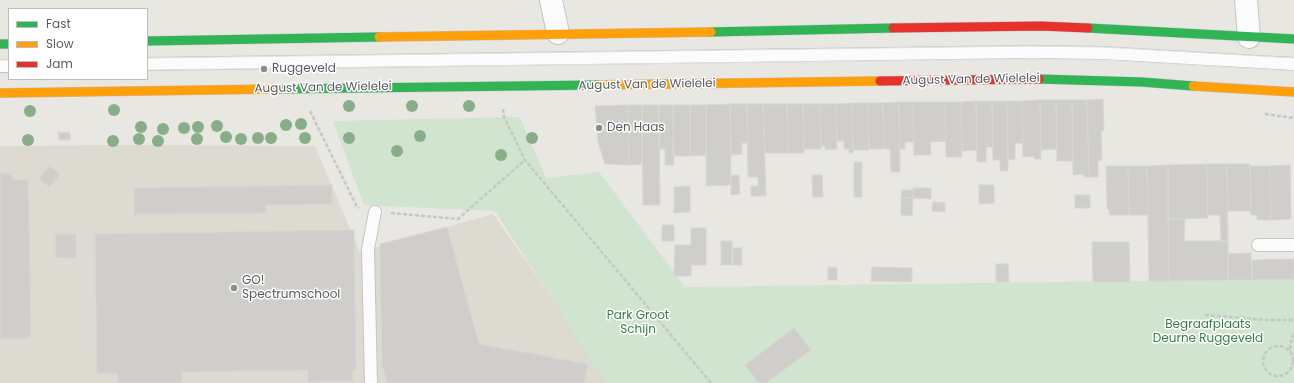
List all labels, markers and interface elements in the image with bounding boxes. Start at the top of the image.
legend [8,8,148,80]
text: Fast [46,15,71,32]
text: Slow [46,35,74,52]
text: Jam [46,55,73,72]
place label: Ruggeveld [272,62,336,76]
marker: Ruggeveld [259,64,269,74]
street label: August Van de Wielelei [902,72,1040,88]
street label: August Van de Wielelei [578,77,716,93]
street label: August Van de Wielelei [254,80,392,96]
place label: Den Haas [607,121,665,135]
marker: Den Haas [594,123,604,133]
place label: GO! Spectrumschool [242,274,340,302]
marker: GO! Spectrumschool [229,283,239,293]
park label: Park Groot Schijn [607,309,669,337]
park label: Begraafplaats Deurne Ruggeveld [1153,318,1263,346]

